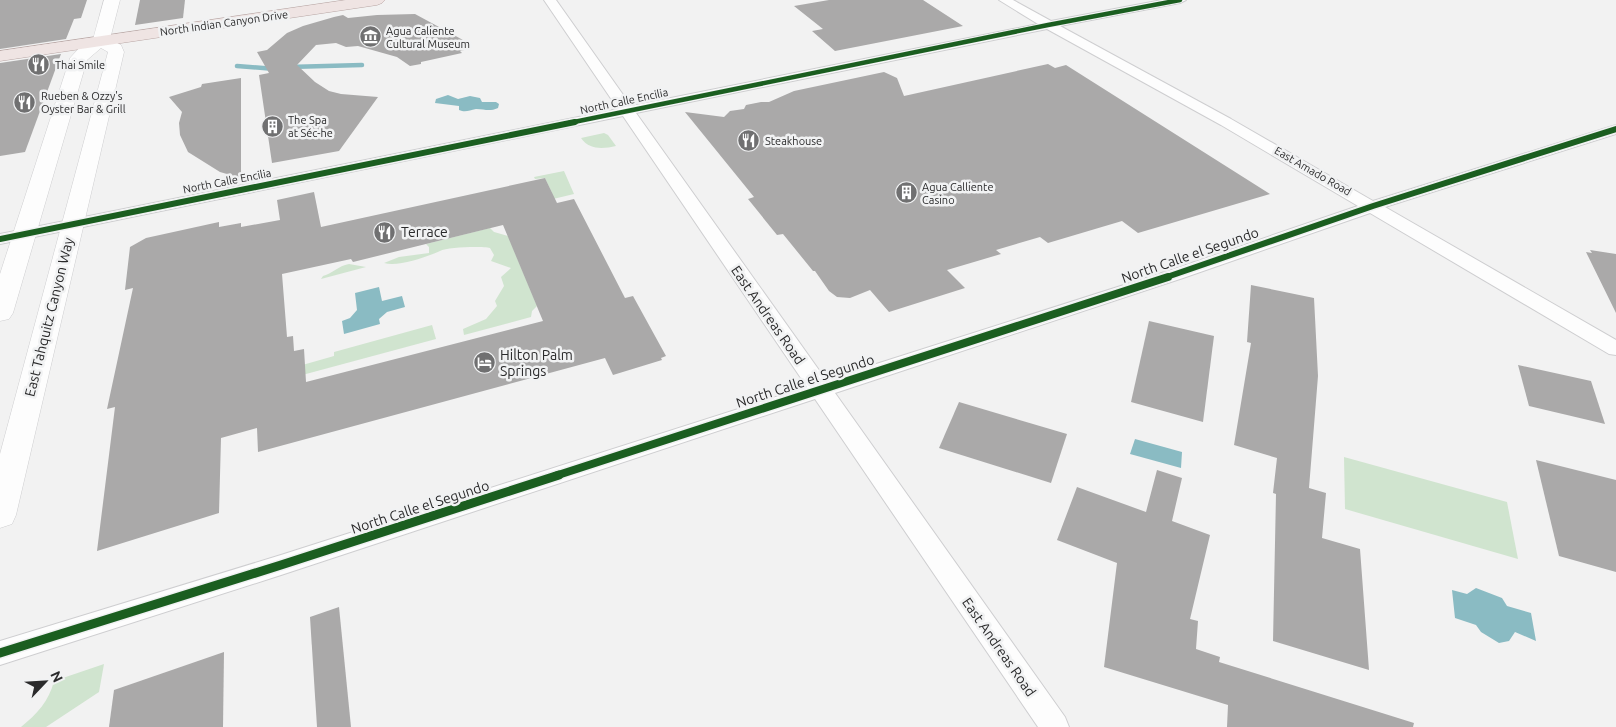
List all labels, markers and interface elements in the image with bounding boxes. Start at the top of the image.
street label: North Indian Canyon Drive [159,8,289,38]
museum icon: Agua Caliente Cultural Museum [358,25,382,49]
place label: Agua Caliente Cultural Museum [386,25,470,50]
restaurant icon: Thai Smile [27,53,51,77]
place label: Thai Smile [55,59,105,71]
street label: North Calle Encilia [579,86,669,116]
restaurant icon: Rueben & Ozzy's Oyster Bar & Grill [13,90,37,114]
place label: Rueben & Ozzy's Oyster Bar & Grill [41,90,126,115]
building icon: The Spa at Séc-he [260,114,284,138]
place label: The Spa at Séc-he [288,114,333,139]
restaurant icon: Steakhouse [737,129,761,153]
place label: Steakhouse [765,135,822,147]
street label: East Amado Road [1273,144,1353,198]
street label: North Calle Encilia [182,167,272,195]
building icon: Agua Calliente Casino [894,181,918,205]
place label: Agua Calliente Casino [922,181,994,206]
restaurant icon: Terrace [373,220,397,244]
place label: Terrace [401,224,448,240]
street label: North Calle el Segundo [1119,224,1261,286]
street label: East Tahquitz Canyon Way [21,236,77,398]
street label: East Andreas Road [728,263,808,367]
place label: Hilton Palm Springs [500,347,573,379]
hotel icon: Hilton Palm Springs [472,351,496,375]
street label: North Calle el Segundo [734,351,876,411]
street label: North Calle el Segundo [349,477,491,537]
street label: East Andreas Road [959,595,1039,699]
north arrow [20,657,70,707]
text: N [47,668,66,685]

